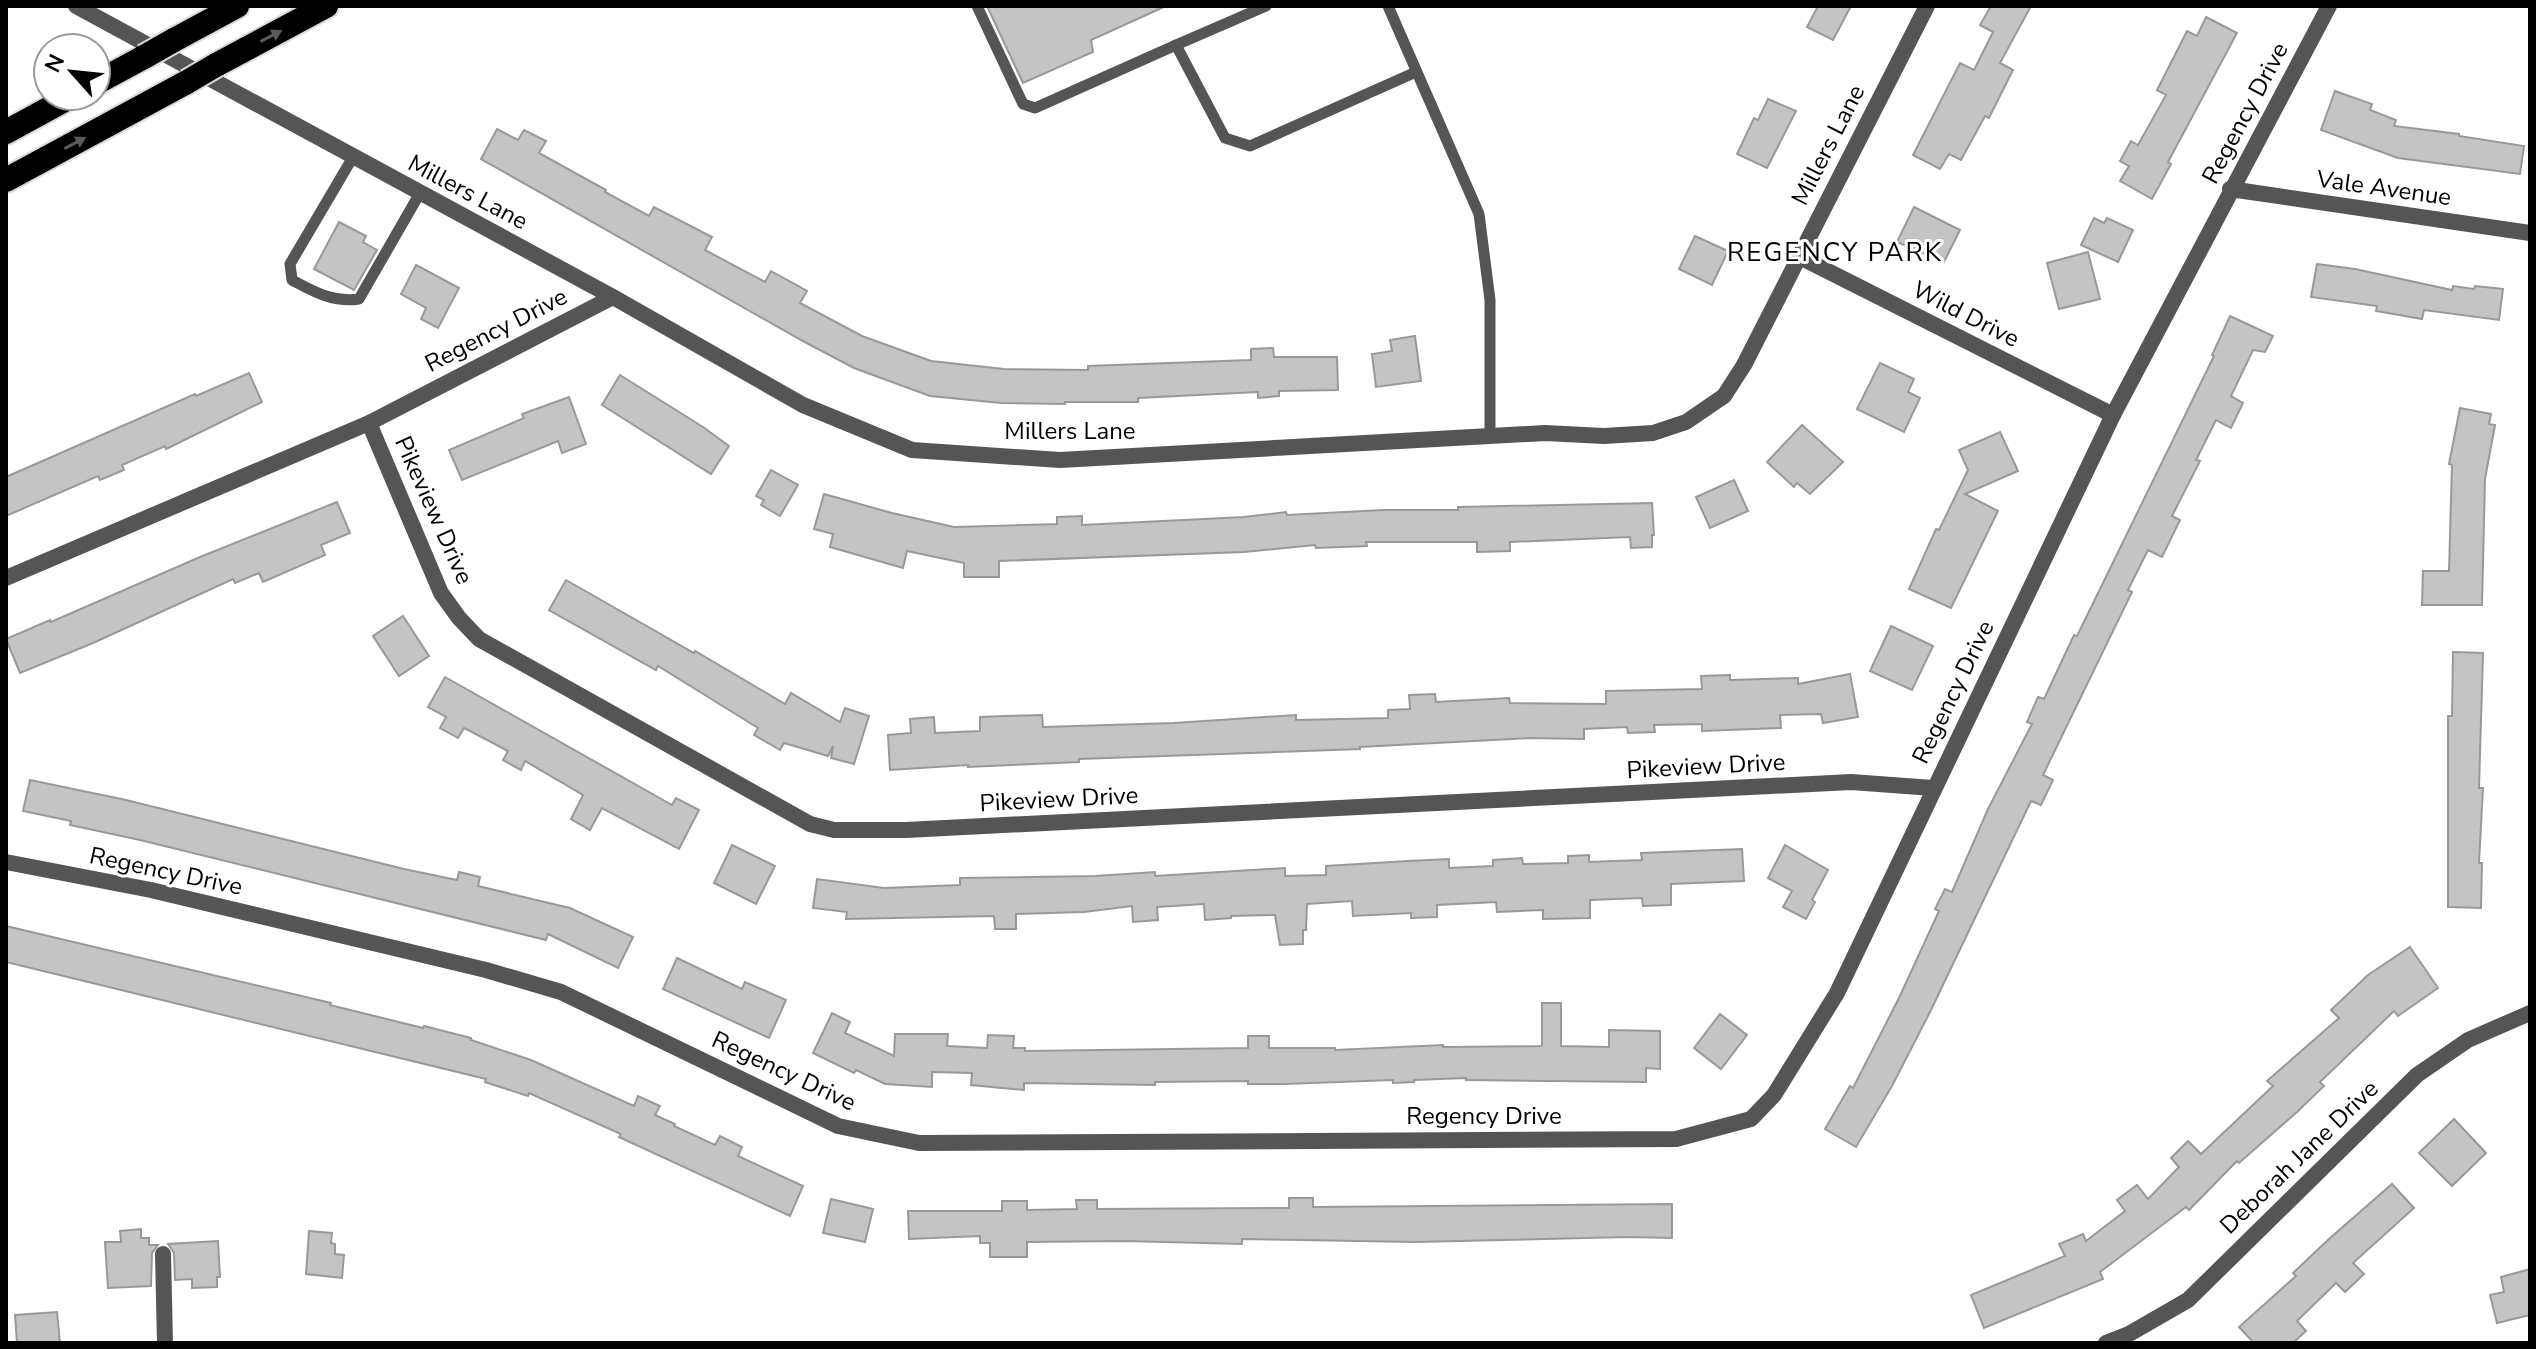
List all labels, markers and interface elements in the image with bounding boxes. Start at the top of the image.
one-way arrow [260,29,282,43]
north arrow [32,32,112,112]
street label: Regency Drive [2194,37,2296,189]
text: N [38,49,72,78]
street label: Millers Lane [1784,79,1872,211]
one-way arrow [63,136,86,149]
street label: Millers Lane [403,147,533,237]
street label: Vale Avenue [2314,163,2453,213]
district label: REGENCY PARK [1727,235,1943,270]
street label: Wild Drive [1907,273,2025,355]
street label: Regency Drive [419,280,573,380]
street label: Millers Lane [1004,415,1136,447]
street label: Pikeview Drive [387,431,481,589]
street label: Regency Drive [1905,615,2001,769]
street label: Pikeview Drive [1626,746,1786,786]
street label: Pikeview Drive [979,779,1139,819]
street label: Regency Drive [87,839,245,903]
street label: Regency Drive [707,1024,861,1118]
street label: Deborah Jane Drive [2213,1073,2385,1241]
street label: Regency Drive [1406,1100,1562,1132]

